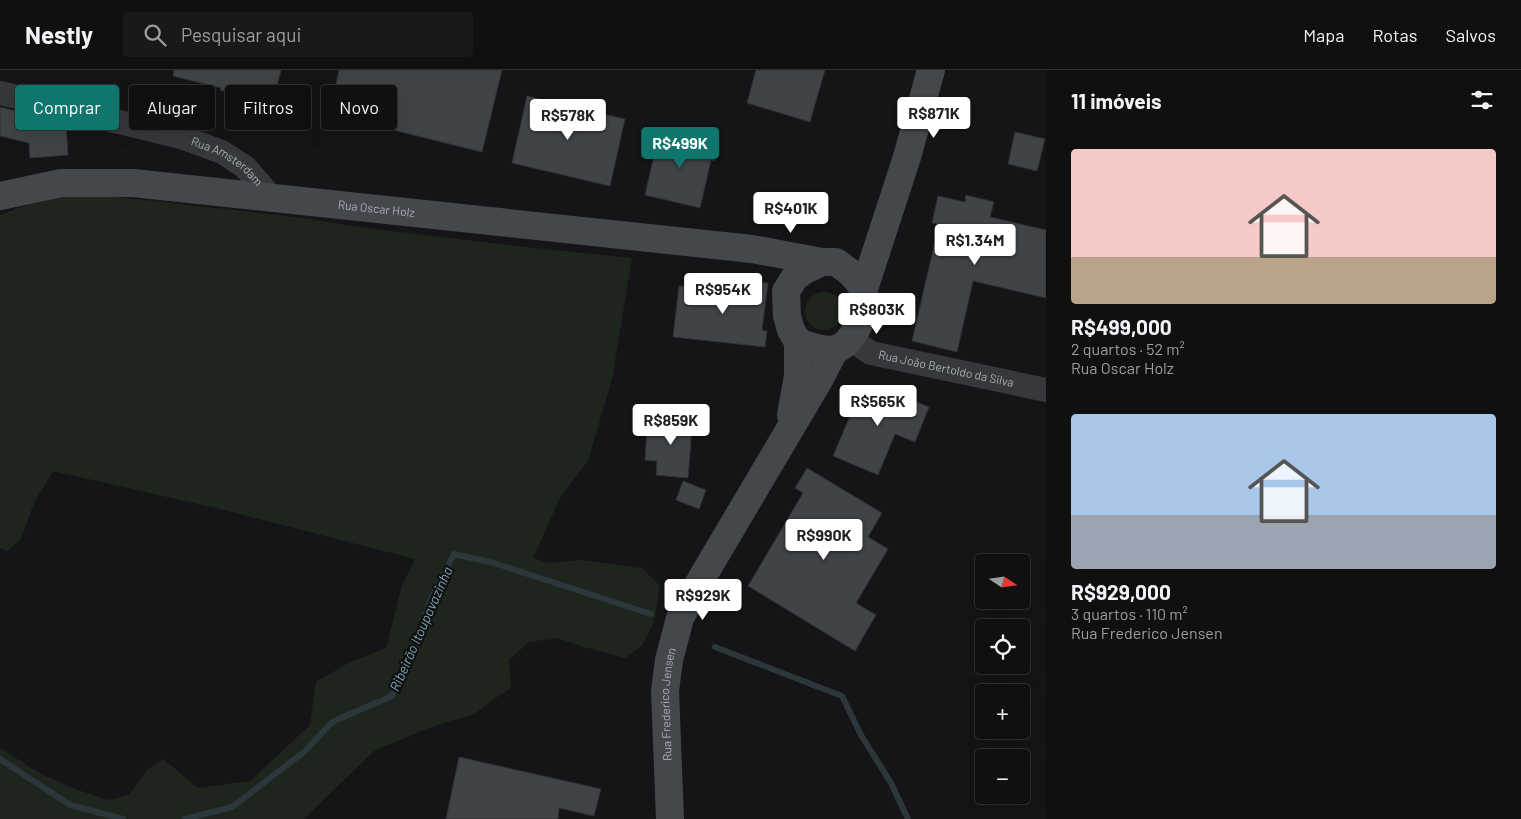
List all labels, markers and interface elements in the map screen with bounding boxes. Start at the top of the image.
search box [123,12,473,57]
text: Nestly [25,20,93,49]
icon: search [141,21,169,49]
text: Pesquisar aqui [181,23,301,46]
text: Mapa [1303,24,1344,46]
text: Rotas [1372,24,1417,46]
text: Salvos [1445,24,1496,46]
chip: Comprar [15,85,119,130]
chip: Alugar [129,85,215,130]
chip: Filtros [225,85,311,130]
chip: Novo [321,85,397,130]
icon: filters [1468,86,1496,114]
text: 11 imóveis [1071,88,1162,113]
pin: R$871K [893,97,975,139]
pin: R$578K [527,98,609,141]
text: R$871K [908,103,960,122]
text: R$578K [541,105,595,124]
pin: R$499K [639,126,721,169]
street label: Rua Amsterdam [190,133,266,188]
text: R$499K [652,133,708,152]
icon: home [1239,181,1329,271]
pin: R$401K [750,191,832,234]
street label: Rua Oscar Holz [337,197,416,219]
text: R$401K [764,198,818,217]
pin: R$1.34M [929,224,1021,266]
text: R$1.34M [946,230,1004,249]
pin: R$954K [682,272,764,315]
text: R$954K [695,279,751,298]
pin: R$803K [836,292,918,335]
text: R$803K [849,299,905,318]
text: R$499,000 [1071,314,1172,339]
text: 2 quartos · 52 m² [1071,339,1185,358]
street label: Rua João Bertoldo da Silva [877,347,1015,389]
text: Rua Oscar Holz [1071,358,1174,377]
pin: R$565K [837,384,919,427]
text: R$565K [851,391,905,410]
pin: R$859K [630,404,712,446]
text: R$859K [644,410,698,429]
icon: home [1239,446,1329,536]
pin: R$990K [783,518,865,561]
text: R$990K [796,525,852,544]
north arrow [975,554,1030,609]
map controls [975,554,1030,804]
water label: Ribeirão Itoupavazinha [385,564,456,694]
pin: R$929K [662,578,744,621]
text: R$929,000 [1071,579,1171,604]
text: R$929K [676,585,730,604]
text: 3 quartos · 110 m² [1071,604,1188,623]
button: locate [975,619,1030,674]
text: Rua Frederico Jensen [1071,623,1223,642]
street label: Rua Frederico Jensen [657,646,678,761]
button: + [975,684,1030,739]
button: − [975,749,1030,804]

